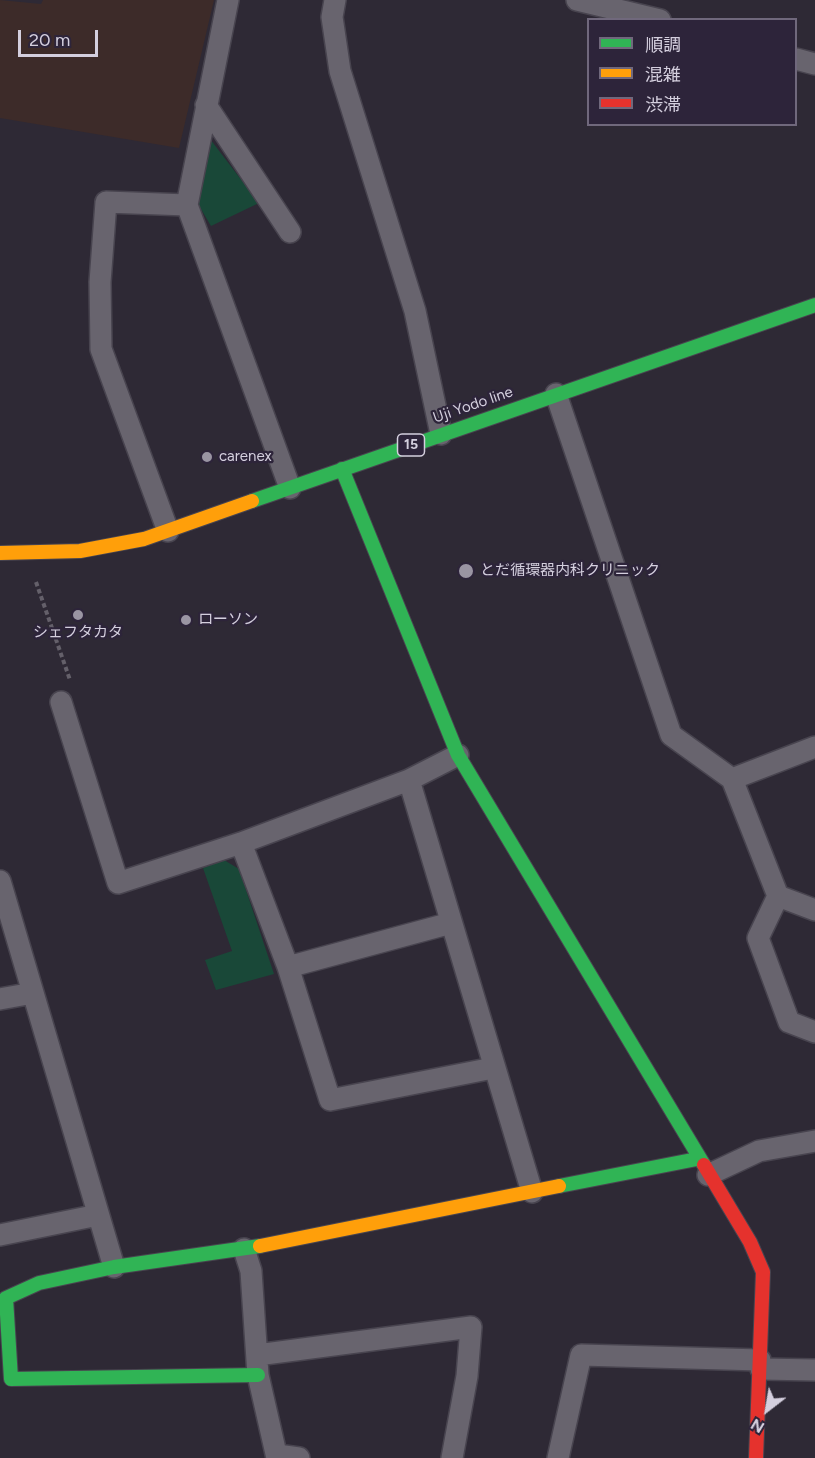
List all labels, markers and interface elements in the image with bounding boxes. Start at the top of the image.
scale bar [21,18,100,56]
legend [587,18,797,126]
text: 20 m [29,29,70,51]
text: 順調 [645,34,681,56]
text: 混雑 [645,64,681,86]
text: 渋滞 [645,94,681,116]
street label: Uji Yodo line [431,383,515,427]
road number: 15 [398,434,424,456]
place label: carenex [219,448,272,466]
marker: carenex [200,450,214,464]
marker: とだ循環器内科クリニック [457,562,475,580]
place label: とだ循環器内科クリニック [480,562,660,580]
marker: シェフタカタ [71,608,85,622]
place label: ローソン [198,611,258,629]
marker: ローソン [179,613,193,627]
place label: シェフタカタ [33,624,123,642]
north arrow [737,1380,797,1440]
text: N [747,1415,768,1437]

